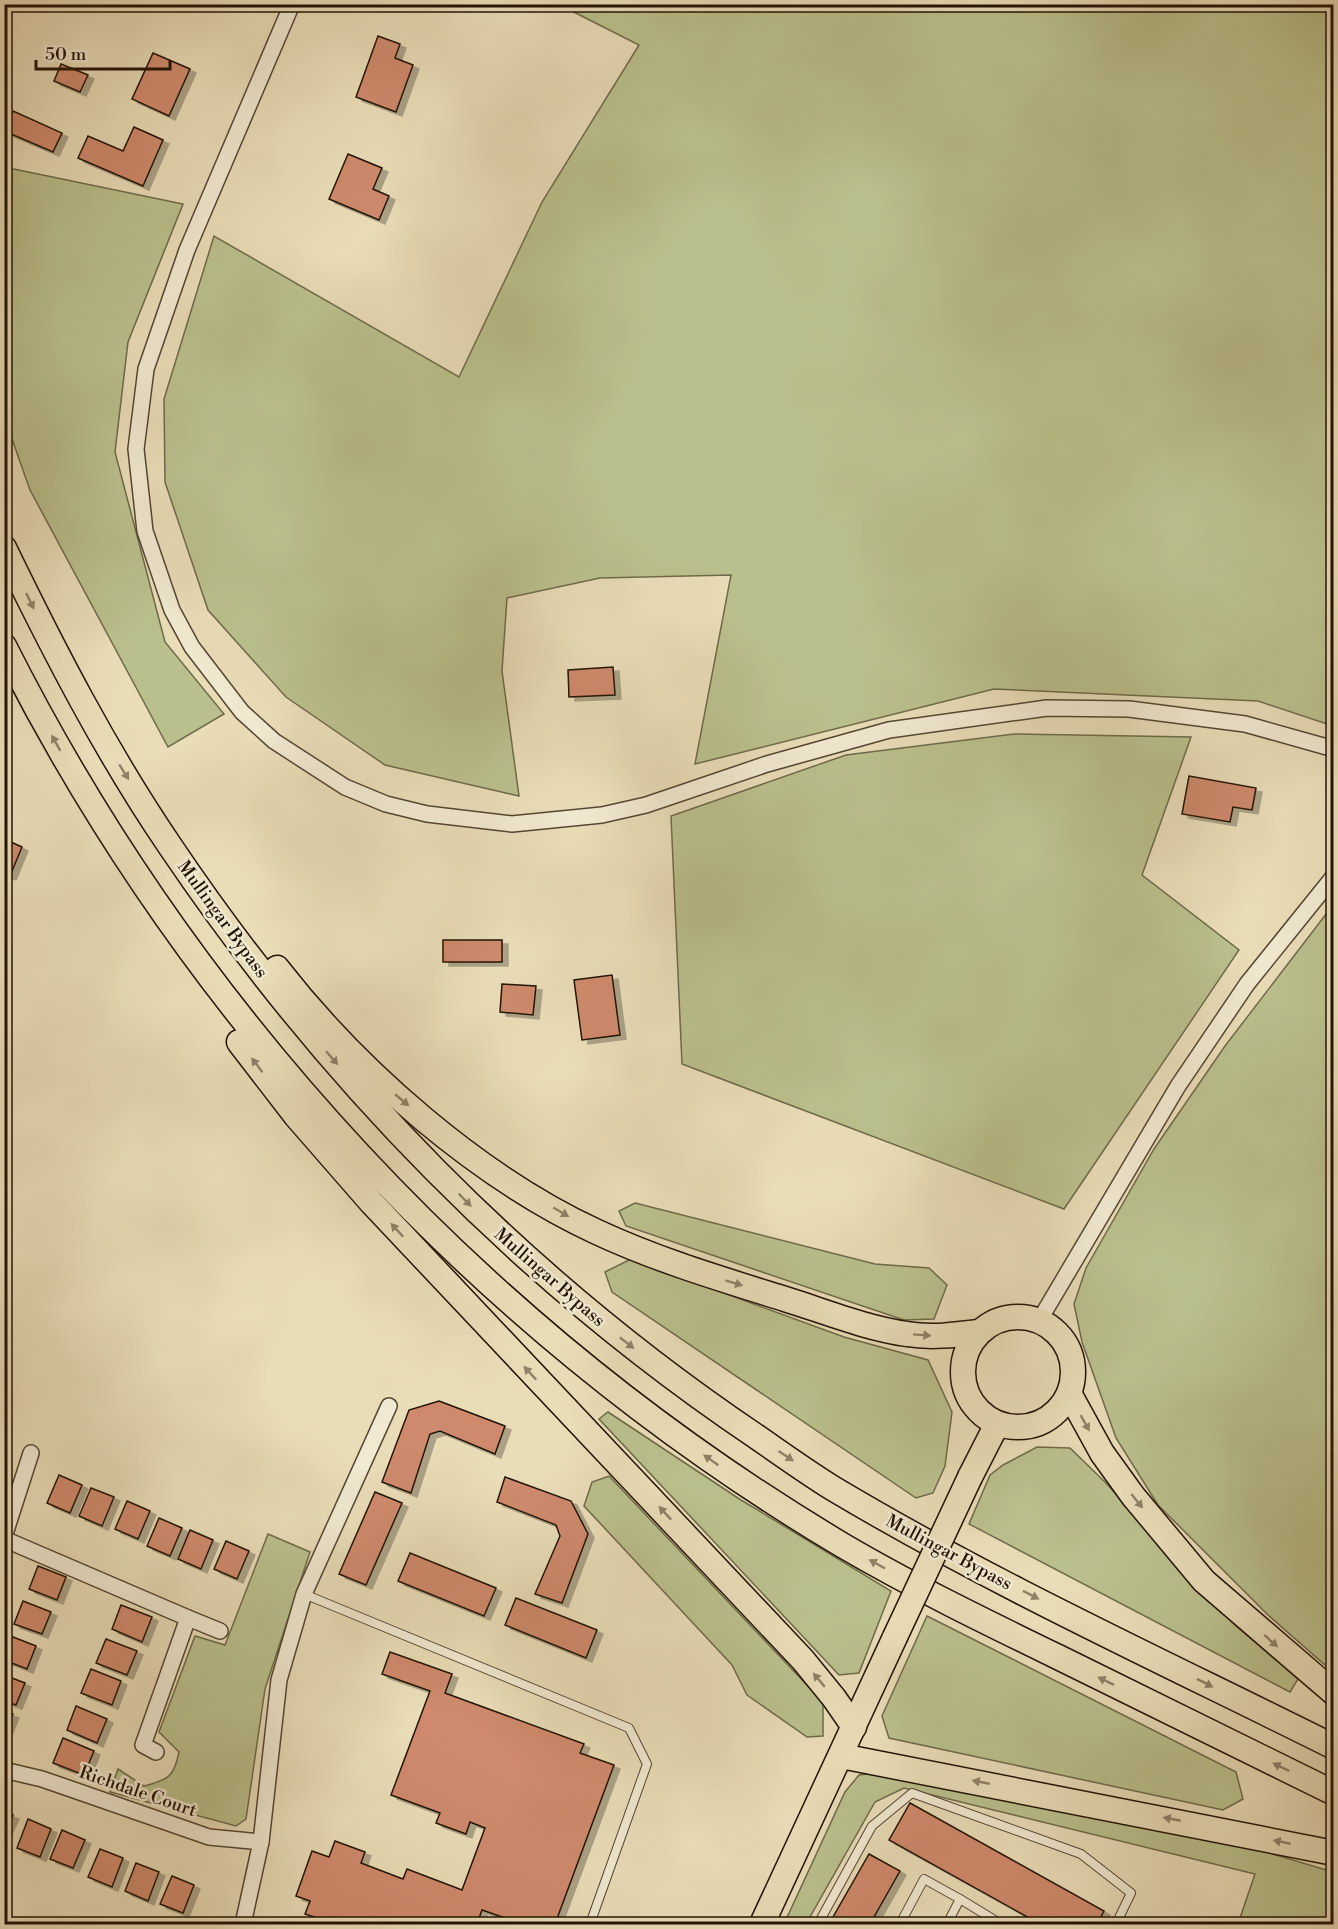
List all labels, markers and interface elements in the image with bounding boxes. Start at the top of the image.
scale bar [36,33,170,71]
text: 50 m [45,43,87,66]
one-way arrow [25,593,34,610]
one-way arrow [51,734,61,751]
one-way arrow [118,764,129,780]
street label: Mullingar Bypass [172,856,273,983]
one-way arrow [325,1050,338,1065]
one-way arrow [251,1058,263,1074]
one-way arrow [394,1093,409,1106]
one-way arrow [458,1193,472,1208]
one-way arrow [553,1207,570,1217]
one-way arrow [390,1222,404,1237]
street label: Mullingar Bypass [489,1223,610,1332]
one-way arrow [725,1279,743,1288]
one-way arrow [912,1330,931,1340]
one-way arrow [620,1336,635,1348]
one-way arrow [523,1365,537,1380]
one-way arrow [1080,1415,1090,1432]
one-way arrow [777,1451,794,1462]
one-way arrow [704,1454,720,1466]
one-way arrow [1130,1493,1142,1508]
one-way arrow [659,1506,673,1520]
street label: Mullingar Bypass [882,1510,1016,1595]
one-way arrow [868,1559,885,1569]
one-way arrow [1022,1591,1039,1600]
one-way arrow [1263,1634,1278,1647]
one-way arrow [813,1673,826,1688]
one-way arrow [1098,1676,1115,1686]
one-way arrow [1196,1677,1214,1687]
street label: Richdale Court [76,1761,200,1823]
one-way arrow [1272,1763,1290,1773]
one-way arrow [971,1777,990,1786]
one-way arrow [1163,1814,1182,1823]
one-way arrow [1272,1837,1291,1846]

